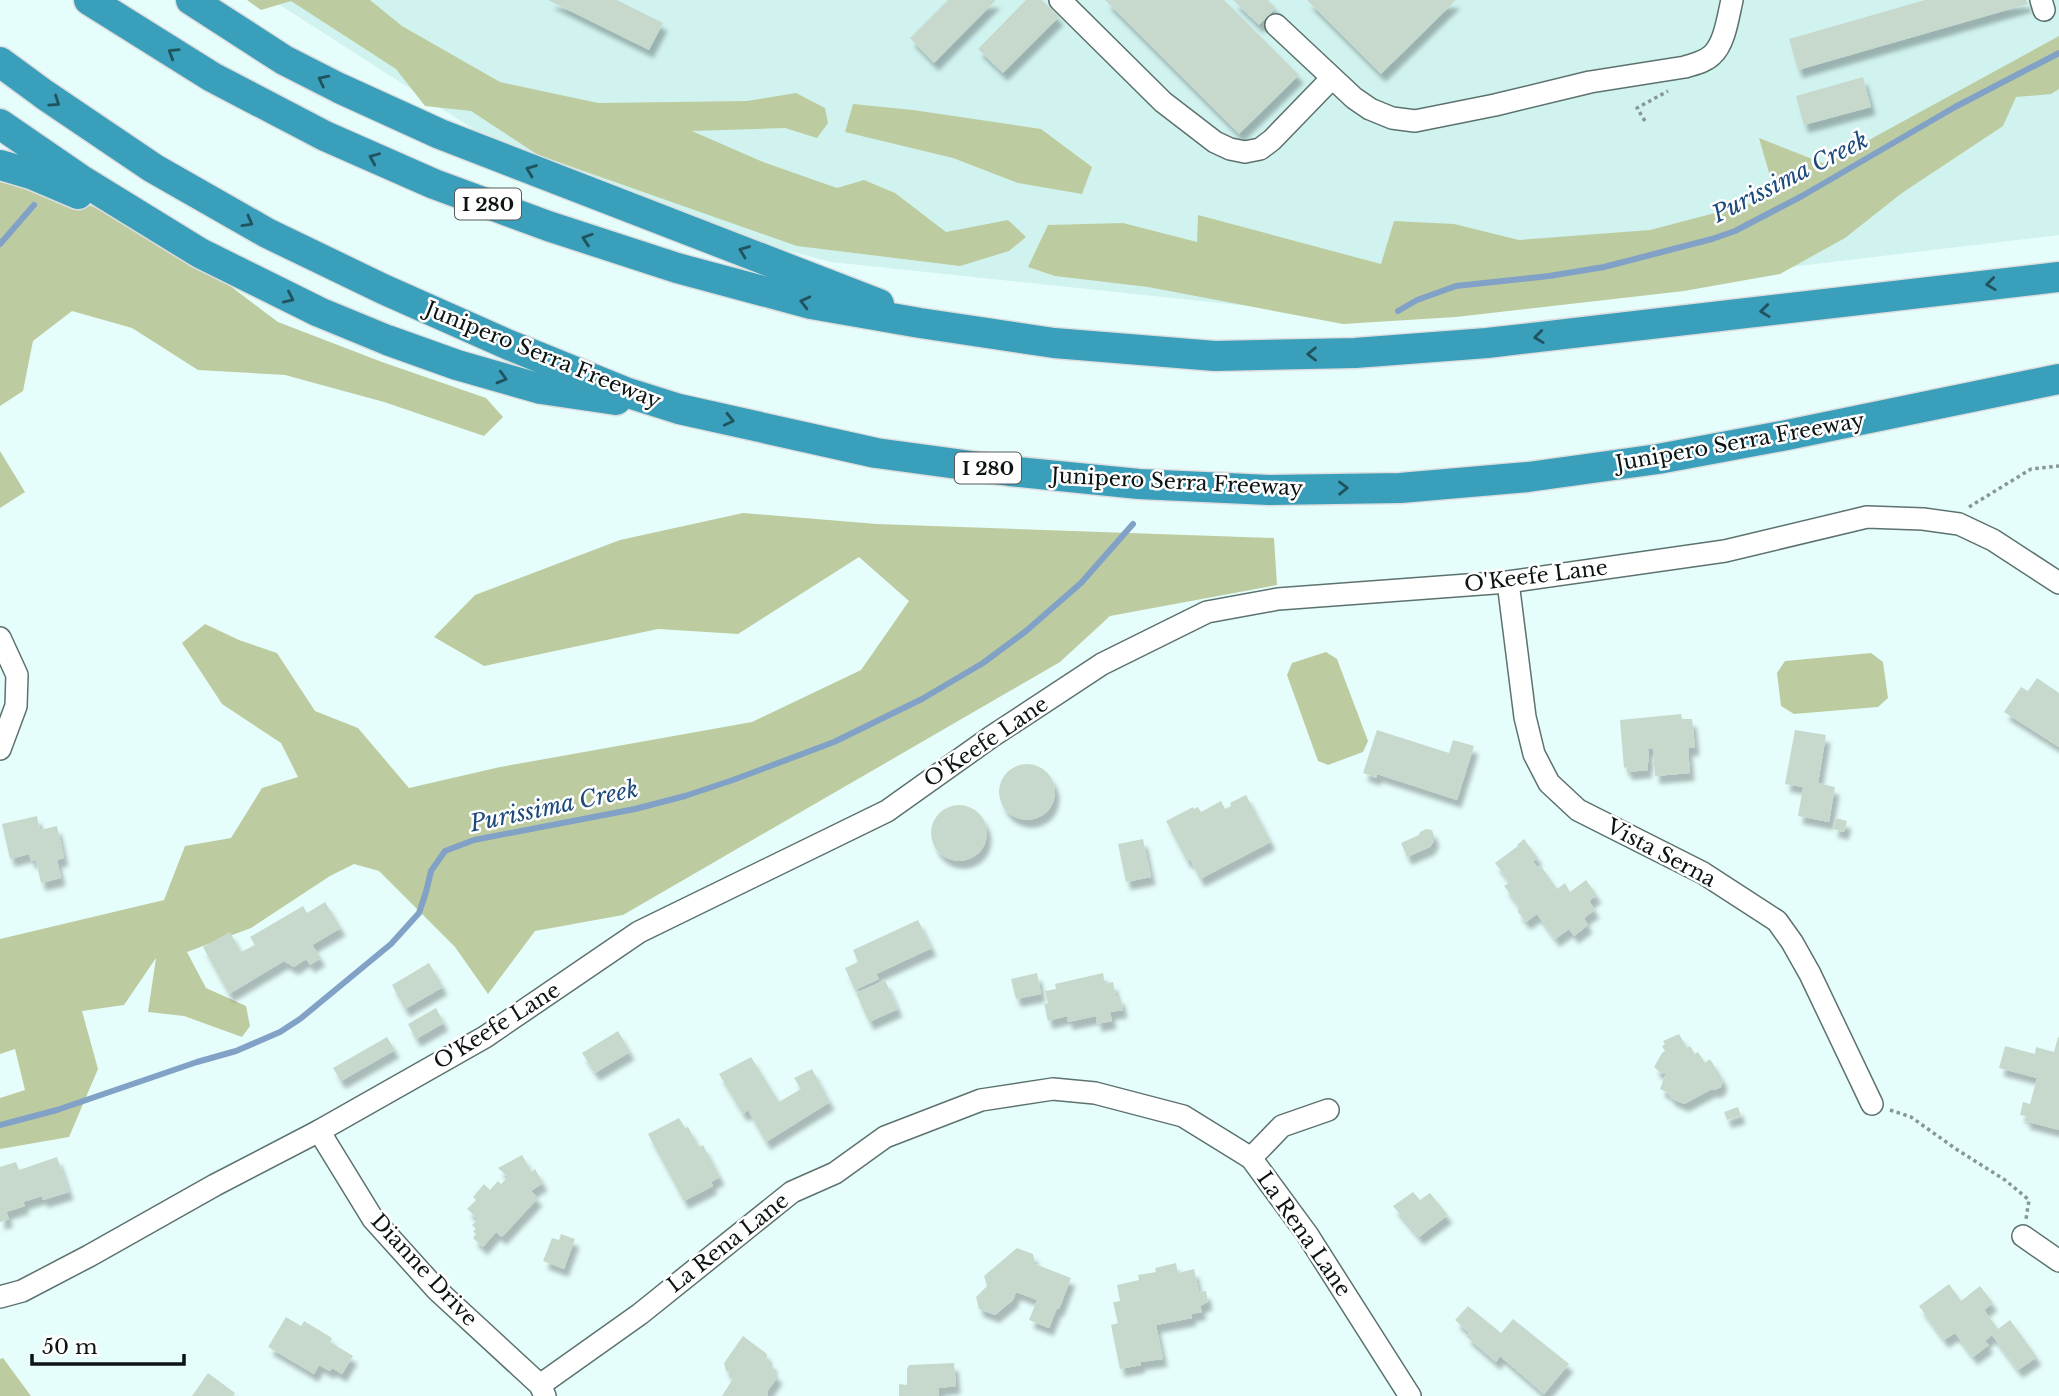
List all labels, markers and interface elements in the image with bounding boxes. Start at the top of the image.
one-way arrow [167,49,180,62]
one-way arrow [318,75,330,89]
one-way arrow [47,94,60,106]
water label: Purissima Creek [1706,126,1873,229]
one-way arrow [369,152,382,166]
one-way arrow [526,165,538,179]
road number: I 280 [455,188,521,220]
one-way arrow [241,214,253,227]
one-way arrow [581,232,593,247]
one-way arrow [739,245,751,259]
one-way arrow [1985,277,1997,292]
one-way arrow [282,290,294,304]
street label: Junipero Serra Freeway [418,295,665,415]
one-way arrow [799,296,811,310]
one-way arrow [1759,303,1771,318]
one-way arrow [1533,329,1545,344]
one-way arrow [1307,346,1318,361]
one-way arrow [496,369,508,384]
street label: Junipero Serra Freeway [1611,407,1867,477]
one-way arrow [723,412,735,426]
road number: I 280 [955,453,1021,484]
street label: Junipero Serra Freeway [1047,462,1304,502]
one-way arrow [1338,481,1349,496]
street label: O'Keefe Lane [1463,554,1609,598]
street label: O'Keefe Lane [919,691,1053,793]
water label: Purissima Creek [466,774,641,838]
street label: Vista Serna [1601,813,1720,893]
street label: O'Keefe Lane [429,977,565,1075]
street label: La Rena Lane [1251,1167,1357,1301]
street label: La Rena Lane [662,1188,794,1298]
street label: Dianne Drive [365,1208,483,1332]
scale bar [32,1322,184,1366]
text: 50 m [42,1334,98,1360]

